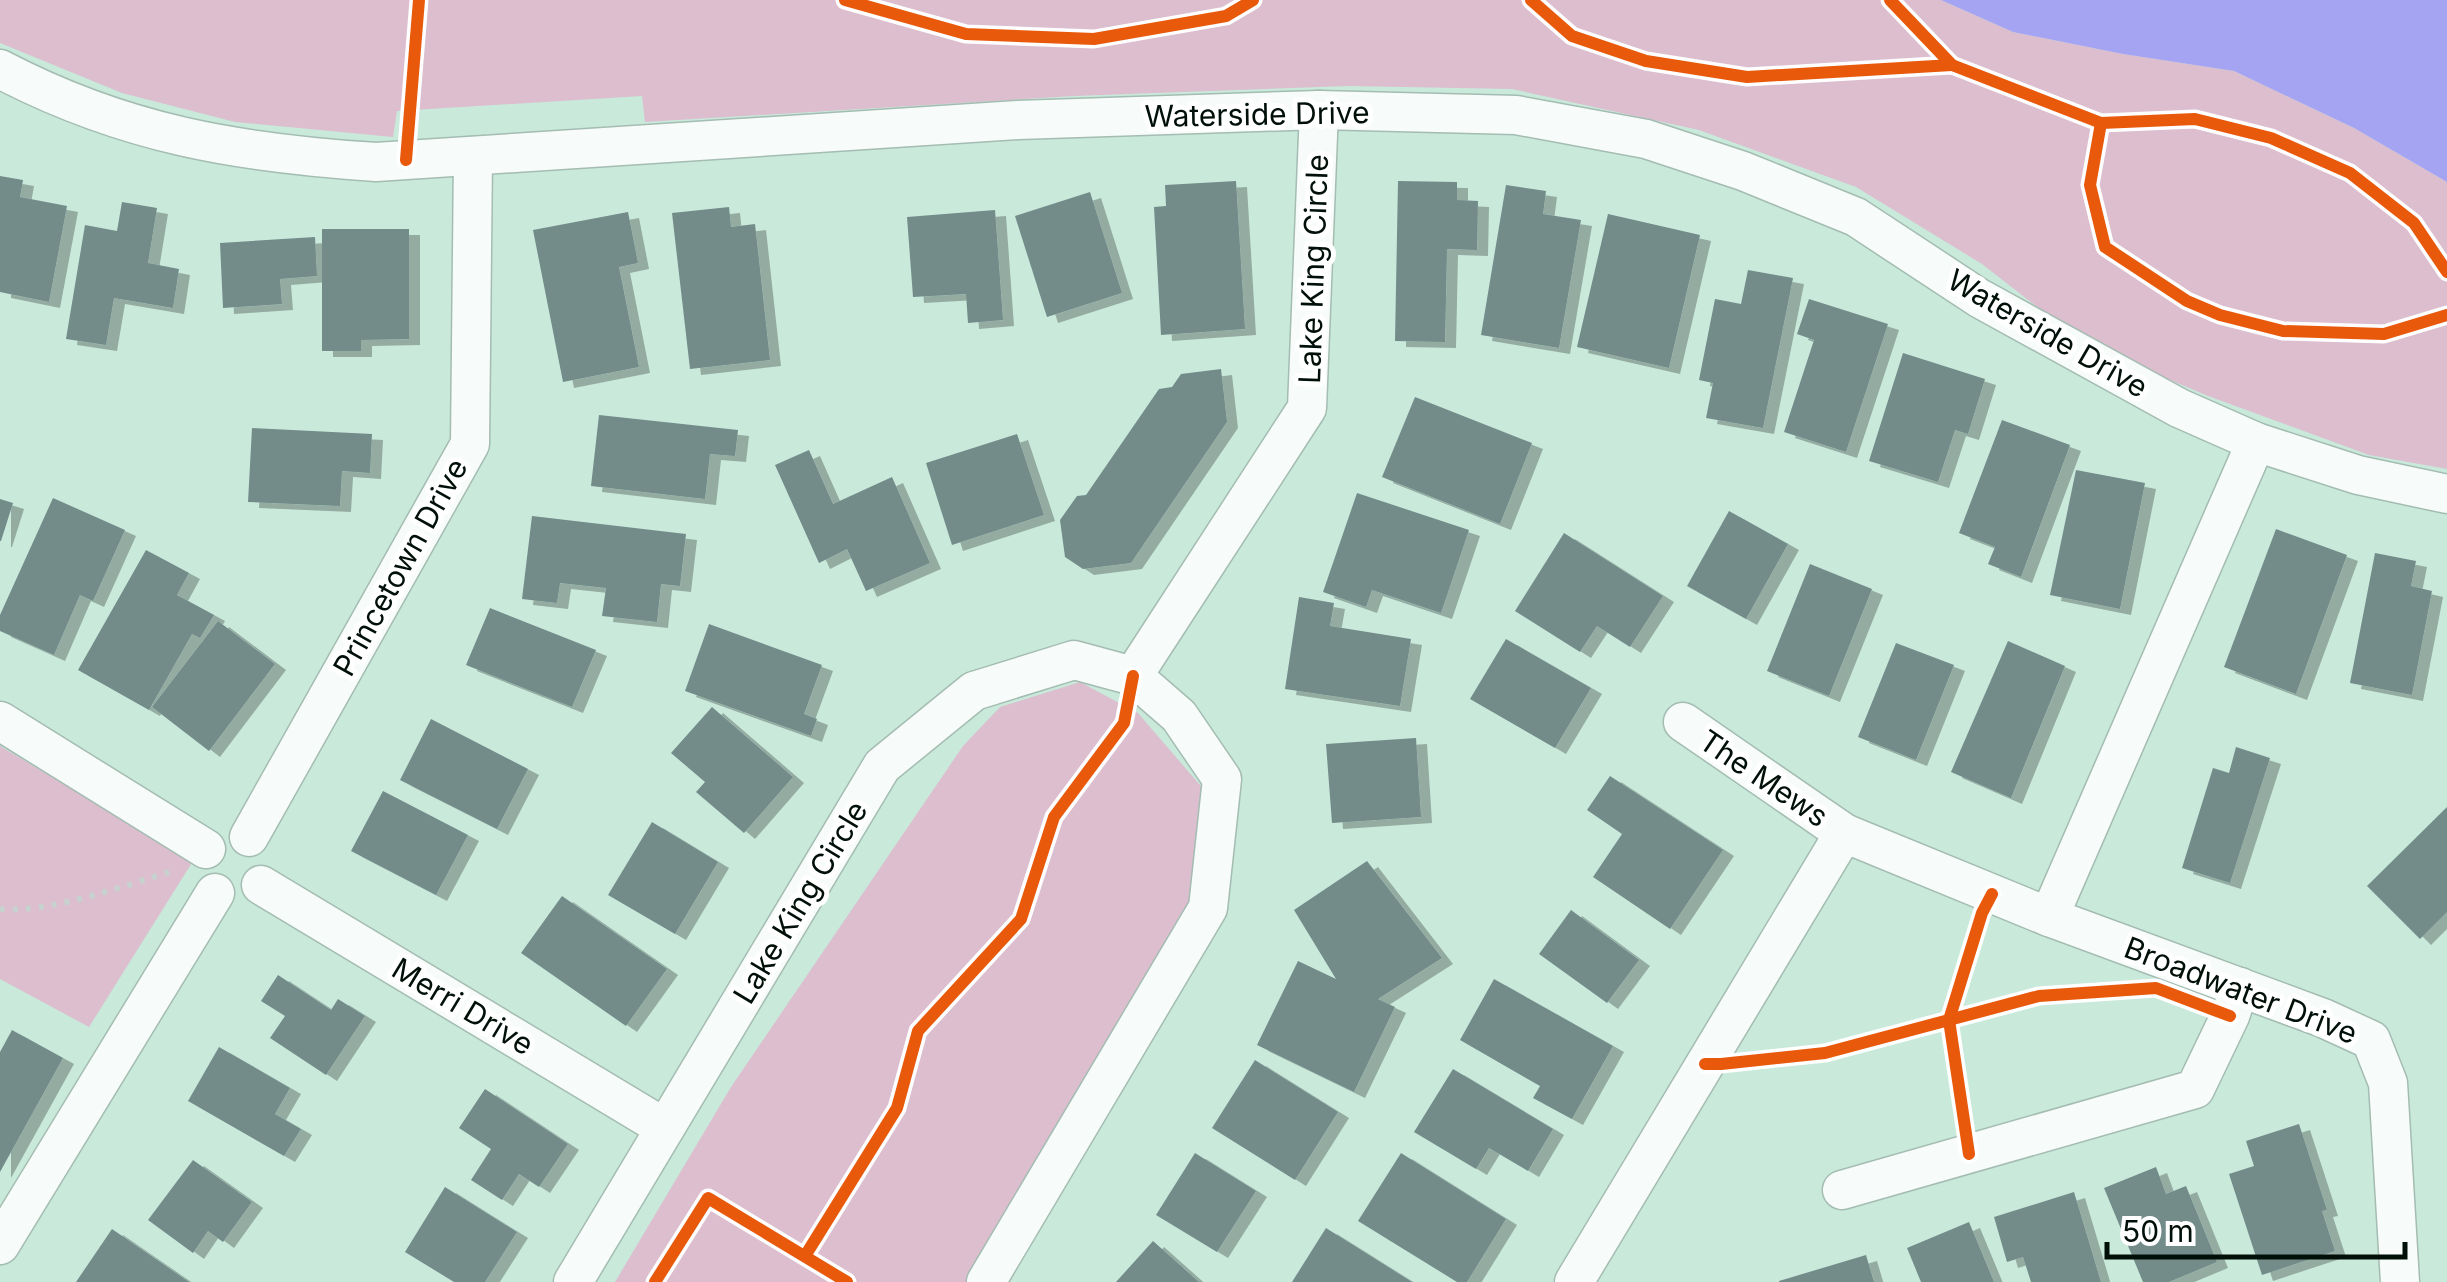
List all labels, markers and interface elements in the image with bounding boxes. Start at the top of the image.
street label: Waterside Drive [1144,94,1370,134]
street label: Lake King Circle [1291,154,1335,384]
street label: Waterside Drive [1942,261,2154,405]
street label: Princetown Drive [325,452,475,682]
street label: The Mews [1693,722,1835,834]
street label: Lake King Circle [725,794,875,1010]
street label: Broadwater Drive [2119,929,2363,1051]
street label: Merri Drive [386,950,540,1062]
scale bar [2107,1197,2404,1259]
text: 50 m [2122,1213,2194,1249]

